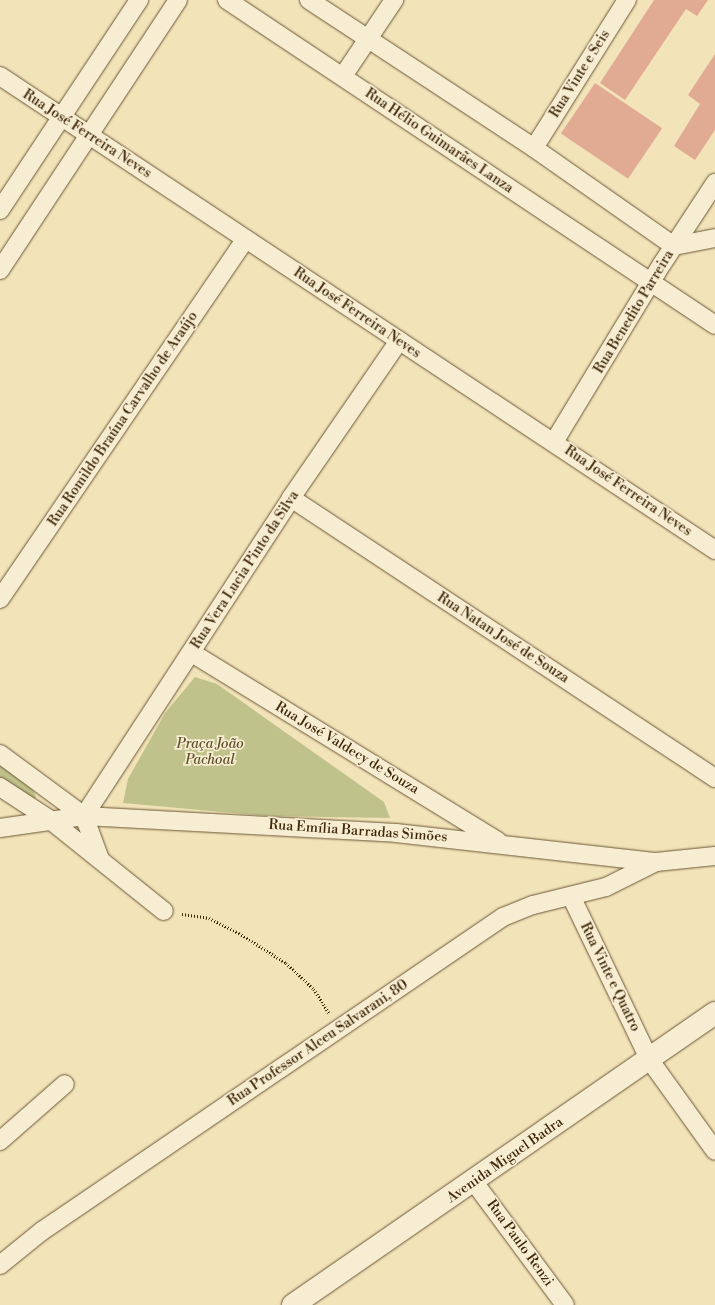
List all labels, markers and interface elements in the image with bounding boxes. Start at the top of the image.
street label: Rua Vinte e Seis [546,27,614,121]
street label: Rua Hélio Guimarães Lanza [362,85,516,197]
street label: Rua José Ferreira Neves [20,86,154,182]
street label: Rua Benedito Parreira [591,247,677,377]
street label: Rua José Ferreira Neves [290,264,424,362]
street label: Rua Romildo Braúna Carvalho de Araújo [45,308,201,530]
street label: Rua José Ferreira Neves [561,442,695,540]
street label: Rua Vera Lucia Pinto da Silva [187,488,303,652]
street label: Rua Natan José de Souza [434,589,572,687]
street label: Rua José Valdecy de Souza [272,698,422,798]
park label: Praça João Pachoal [176,736,244,768]
street label: Rua Emília Barradas Simões [268,816,448,846]
street label: Rua Vinte e Quatro [576,920,644,1034]
street label: Rua Professor Alceu Salvarani, 80 [225,976,411,1110]
street label: Avenida Miguel Badra [444,1114,566,1206]
street label: Rua Paulo Renzi [483,1197,557,1289]

